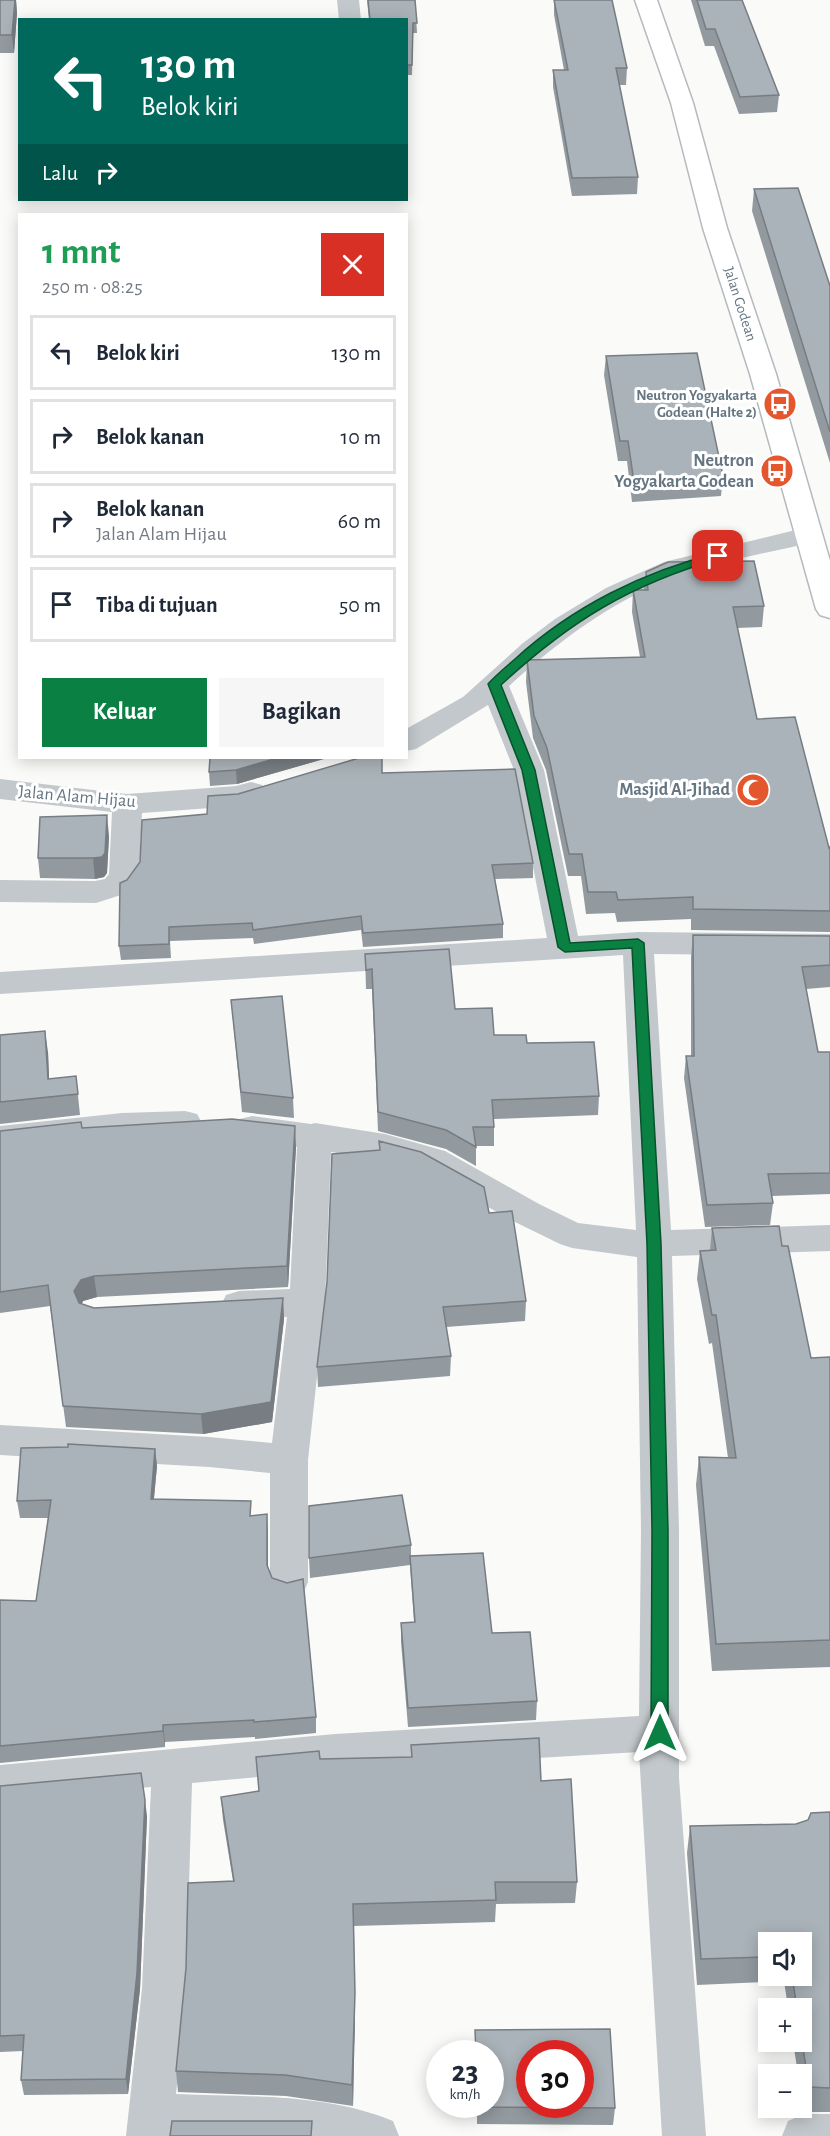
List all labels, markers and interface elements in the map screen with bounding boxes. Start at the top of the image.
icon: left [42,42,120,120]
text: 130 m [141,44,236,86]
text: Belok kiri [141,93,238,120]
icon: right [90,156,123,189]
text: Lalu [42,162,78,184]
button: close [321,233,384,296]
text: 1 mnt [42,234,120,270]
street label: Jalan Godean [721,265,759,343]
text: 250 m · 08:25 [42,277,143,297]
icon: left [45,336,78,369]
text: Belok kiri [96,342,180,364]
text: 130 m [332,342,381,364]
bus stop icon: Neutron Yogyakarta Godean (Halte 2) [762,386,798,422]
place label: Neutron Yogyakarta Godean (Halte 2) [636,388,757,420]
icon: right [45,420,78,453]
text: Belok kanan [96,426,204,448]
text: 10 m [341,426,381,448]
place label: Neutron Yogyakarta Godean [614,452,754,491]
bus stop icon: Neutron Yogyakarta Godean [759,453,795,489]
text: Belok kanan [96,498,204,520]
icon: right [45,504,78,537]
text: 60 m [338,510,381,532]
text: Jalan Alam Hijau [96,524,227,544]
pin [692,530,743,581]
icon: arrive [701,539,734,572]
icon: arrive [45,588,78,621]
text: Tiba di tujuan [96,594,218,616]
text: 50 m [339,594,381,616]
button: Keluar [42,678,207,747]
button: Bagikan [219,678,384,747]
mosque icon: Masjid Al-Jihad [735,772,771,808]
place label: Masjid Al-Jihad [619,781,731,799]
street label: Jalan Alam Hijau [18,783,136,811]
position arrow [628,1701,692,1765]
map controls [758,1932,812,2118]
button: sound [758,1932,812,1986]
button: + [758,1998,812,2052]
speed limit sign: 30 [516,2040,594,2118]
text: 23 [451,2057,479,2087]
button: − [758,2064,812,2118]
text: km/h [450,2087,480,2102]

